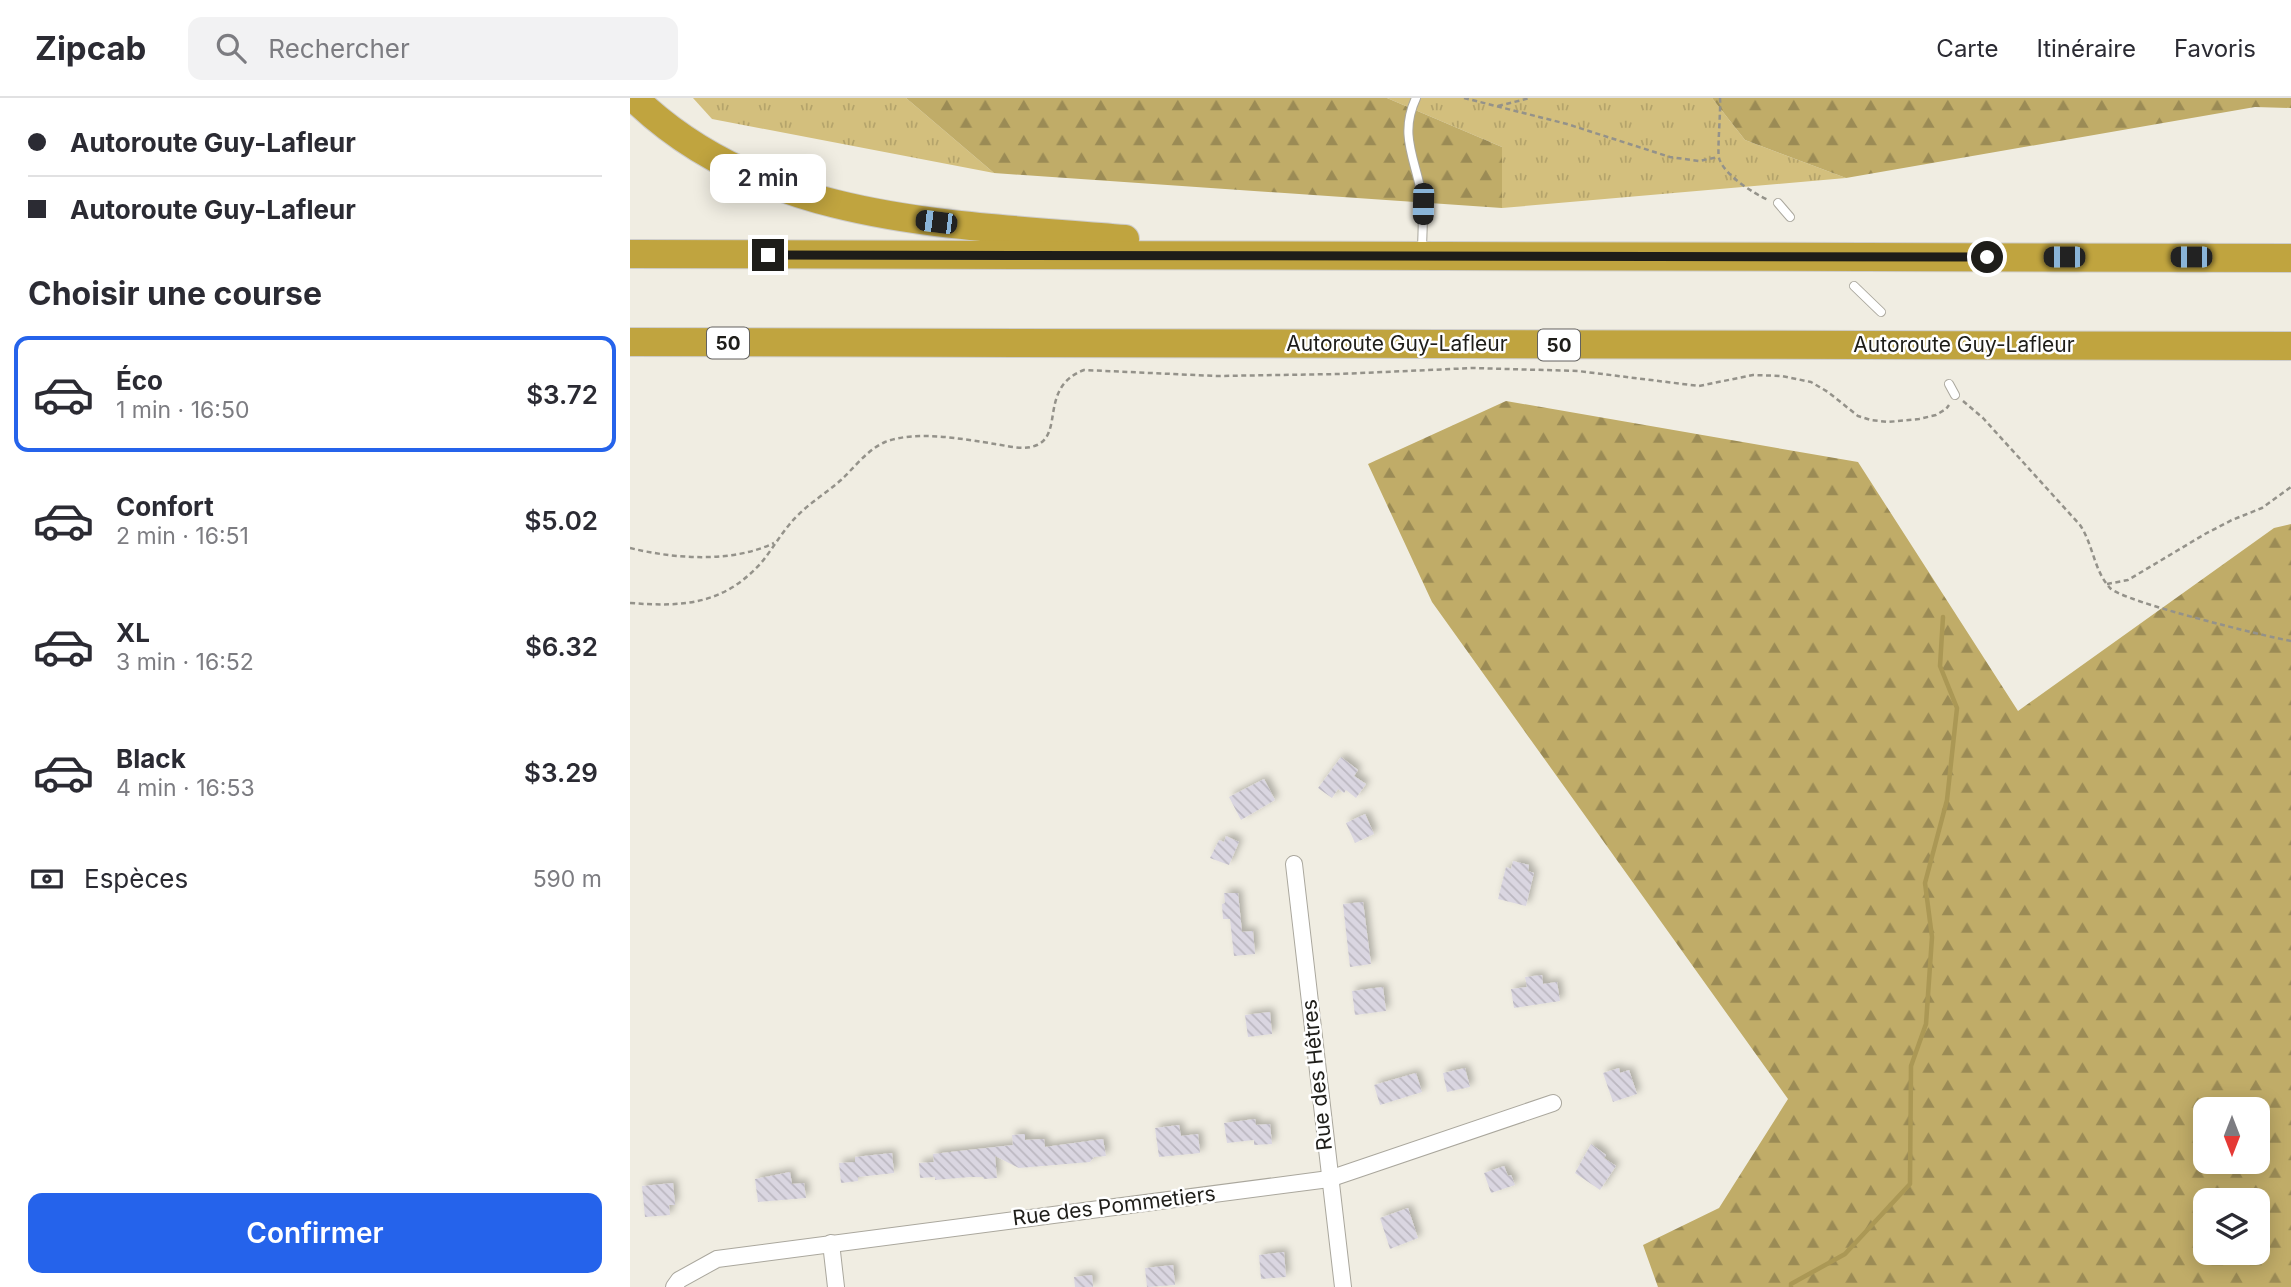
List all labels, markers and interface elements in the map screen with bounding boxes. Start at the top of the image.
search box [188,17,678,80]
text: Zipcab [35,28,146,68]
icon: search [212,29,250,67]
text: Rechercher [268,33,410,64]
text: Carte [1936,34,1998,63]
text: Itinéraire [2036,34,2136,63]
text: Favoris [2174,34,2256,63]
text: Autoroute Guy-Lafleur [70,127,356,158]
callout: 2 min [710,153,826,202]
text: 2 min [738,164,798,192]
car [1413,183,1434,225]
text: Autoroute Guy-Lafleur [70,194,356,225]
car [914,209,959,235]
route end [752,239,784,271]
route start [1971,241,2003,273]
car [2044,247,2086,268]
car [2171,247,2213,268]
text: Choisir une course [28,274,322,313]
road number: 50 [707,328,749,358]
road number: 50 [1538,330,1580,360]
street label: Autoroute Guy-Lafleur [1286,331,1508,356]
street label: Autoroute Guy-Lafleur [1853,332,2075,357]
icon: car [32,363,95,426]
text: Éco [116,365,163,396]
text: $3.72 [526,379,598,410]
text: 1 min · 16:50 [116,396,249,424]
icon: car [32,489,95,552]
text: Confort [116,491,214,522]
text: $5.02 [524,505,598,536]
text: 2 min · 16:51 [116,522,249,550]
icon: car [32,615,95,678]
text: XL [116,617,150,648]
text: $6.32 [525,631,598,662]
text: 3 min · 16:52 [116,648,254,676]
icon: car [32,741,95,804]
text: Black [116,743,186,774]
text: $3.29 [524,757,598,788]
text: 4 min · 16:53 [116,774,255,802]
icon: cash [28,860,66,898]
text: Espèces [84,863,188,894]
text: 590 m [533,865,602,893]
street label: Rue des Hêtres [1296,998,1337,1152]
north arrow [2193,1097,2270,1174]
map controls [2193,1097,2270,1265]
street label: Rue des Pommetiers [1011,1181,1217,1230]
button: layers [2193,1188,2270,1265]
button: Confirmer [28,1193,602,1273]

